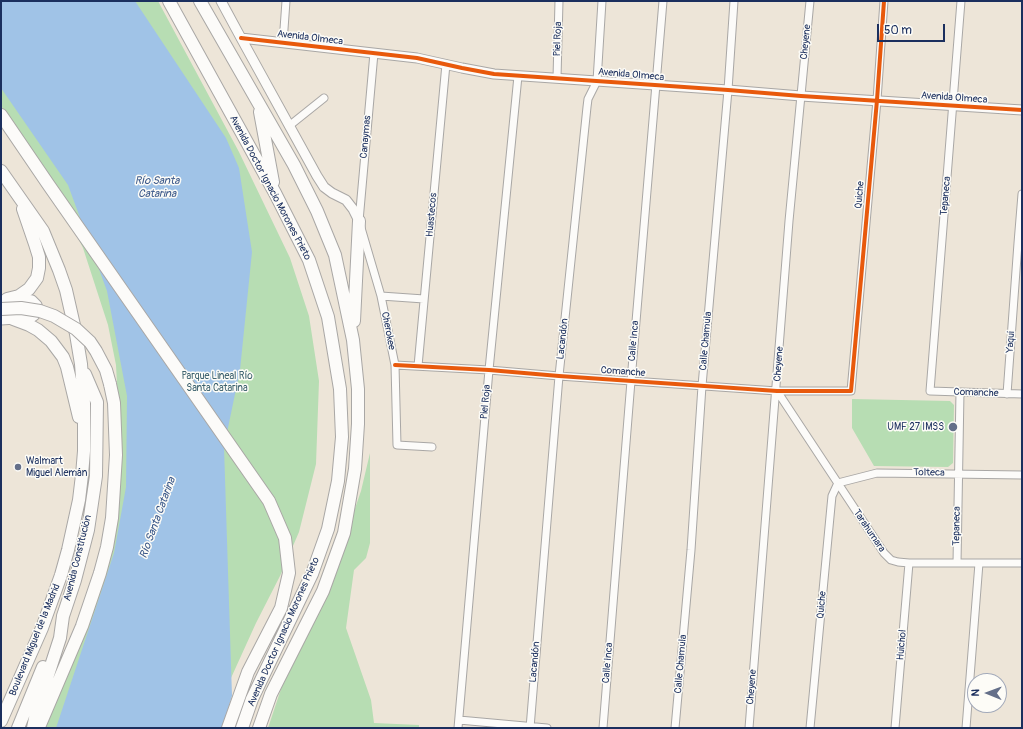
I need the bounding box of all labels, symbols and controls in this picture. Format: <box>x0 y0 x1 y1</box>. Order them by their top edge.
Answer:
scale bar <box>879 16 947 42</box>
street label: Piel Roja <box>551 21 565 57</box>
text: 50 m <box>884 23 912 38</box>
street label: Cheyene <box>798 24 814 60</box>
street label: Avenida Olmeca <box>276 28 344 48</box>
street label: Avenida Olmeca <box>597 66 665 84</box>
street label: Avenida Olmeca <box>920 90 988 106</box>
street label: Avenida Doctor Ignacio Morones Prieto <box>227 114 313 262</box>
street label: Canaymas <box>358 115 374 159</box>
water label: Río Santa Catarina <box>135 174 179 200</box>
street label: Tepaneca <box>938 176 954 216</box>
street label: Quiche <box>853 181 867 209</box>
street label: Huastecos <box>424 192 440 238</box>
street label: Cherokee <box>378 311 398 351</box>
street label: Calle Chamula <box>697 311 715 371</box>
street label: Lacandón <box>555 318 571 360</box>
street label: Calle Inca <box>626 320 642 362</box>
street label: Yaqui <box>1004 331 1018 353</box>
street label: Cheyene <box>772 346 786 382</box>
street label: Comanche <box>600 364 646 380</box>
park label: Parque Lineal Río Santa Catarina <box>181 370 253 394</box>
street label: Piel Roja <box>479 384 493 420</box>
street label: Comanche <box>953 386 999 400</box>
place label: UMF 27 IMSS <box>887 421 944 433</box>
marker: UMF 27 IMSS <box>947 421 959 433</box>
place label: Walmart Miguel Alemán <box>26 455 87 478</box>
marker: Walmart Miguel Alemán <box>13 462 23 472</box>
street label: Tolteca <box>913 467 945 479</box>
water label: Río Santa Catarina <box>137 476 179 560</box>
street label: Tepaneca <box>951 506 963 546</box>
street label: Tarahumara <box>850 507 888 555</box>
street label: Avenida Constitución <box>61 514 95 602</box>
street label: Avenida Doctor Ignacio Morones Prieto <box>246 555 322 709</box>
street label: Boulevard Miguel de la Madrid <box>7 582 63 698</box>
street label: Quiche <box>815 591 829 619</box>
street label: Huichol <box>895 629 909 661</box>
street label: Calle Chamula <box>672 634 690 694</box>
street label: Lacandón <box>527 641 543 683</box>
street label: Calle Inca <box>600 642 616 684</box>
street label: Cheyene <box>744 669 760 705</box>
north arrow <box>967 673 1007 713</box>
text: N <box>969 689 982 697</box>

